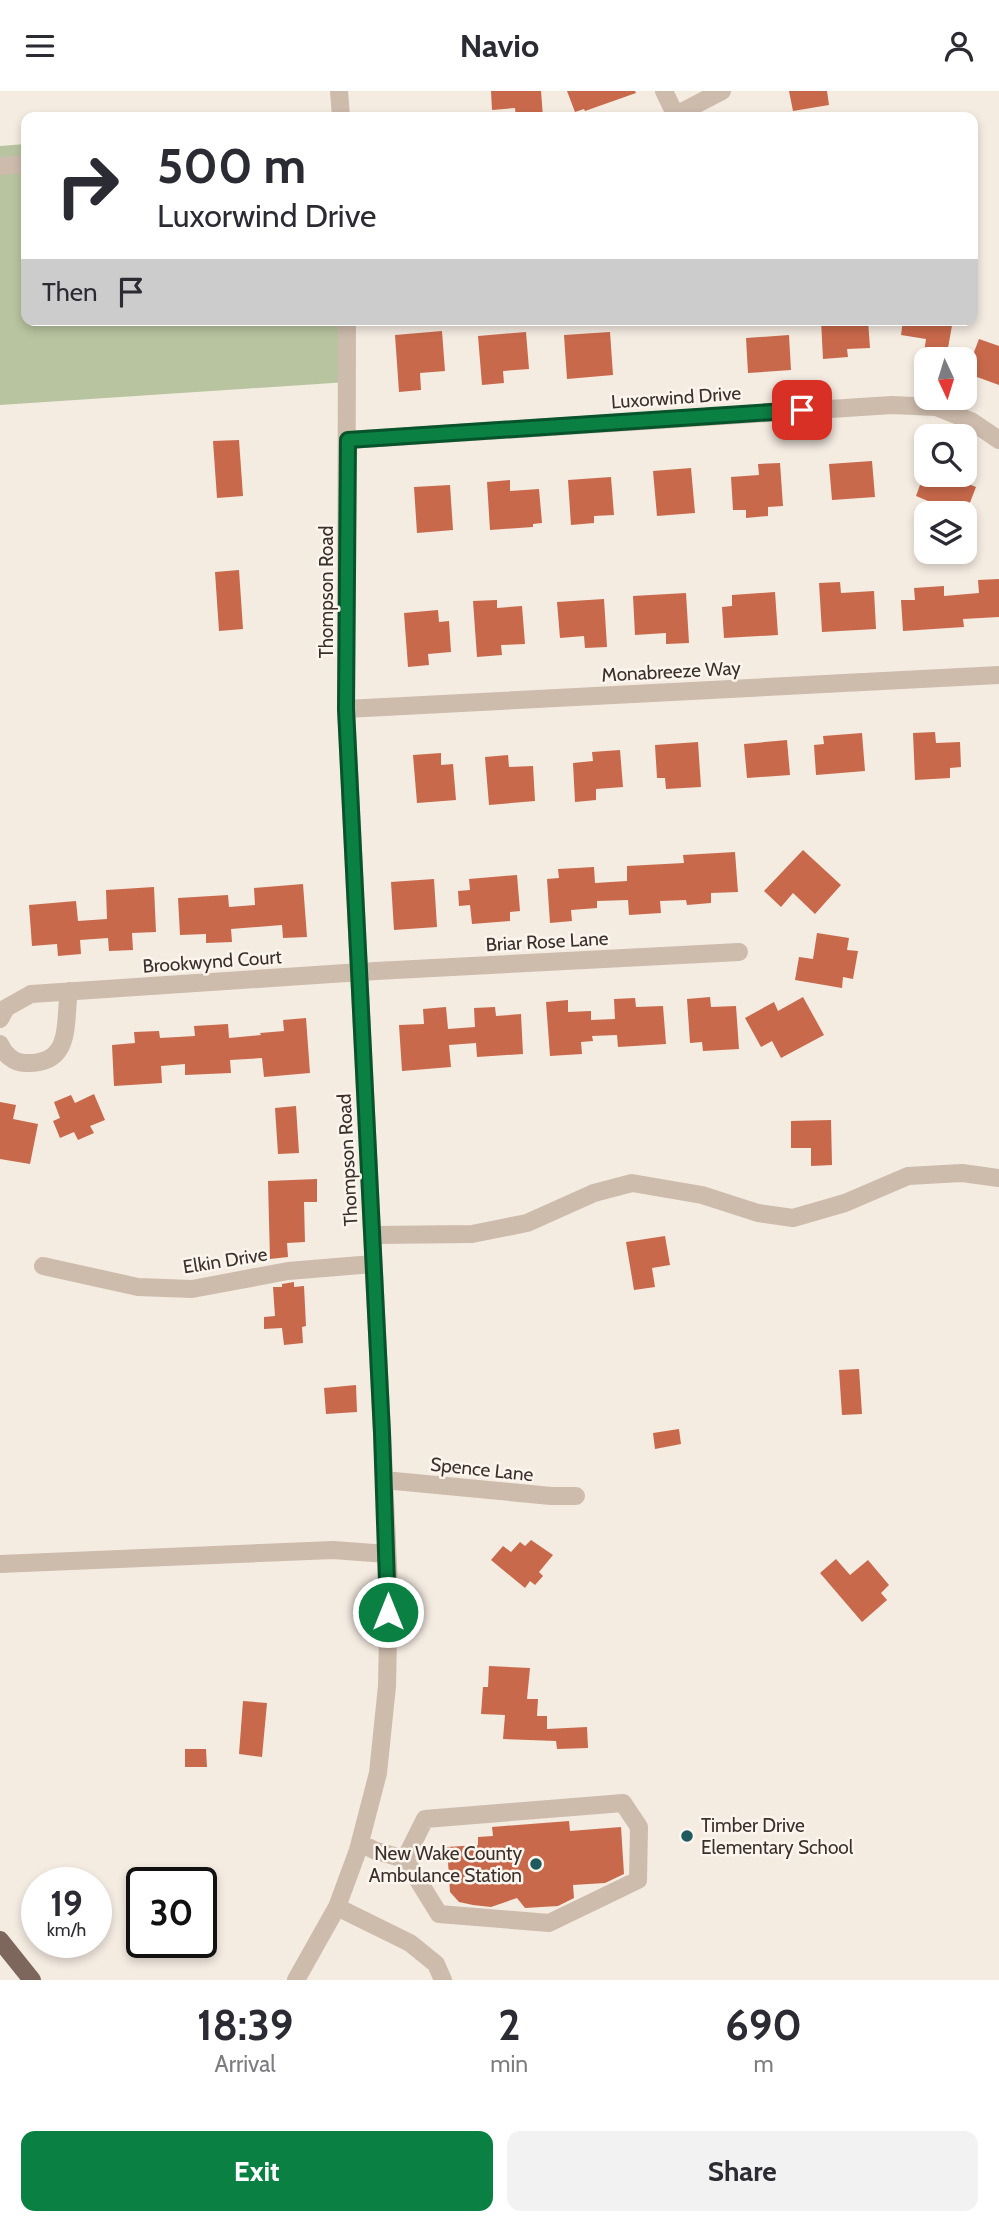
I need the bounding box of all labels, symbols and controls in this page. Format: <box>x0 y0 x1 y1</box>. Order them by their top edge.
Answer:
text: Navio <box>460 26 539 65</box>
icon: menu <box>21 27 59 65</box>
icon: person <box>940 27 978 65</box>
text: 500 m <box>157 136 306 195</box>
icon: right <box>42 140 133 231</box>
text: Luxorwind Drive <box>157 196 377 235</box>
icon: arrive <box>112 273 150 311</box>
text: Then <box>42 276 98 308</box>
north arrow <box>914 347 976 409</box>
map controls <box>914 347 977 564</box>
pin <box>772 380 832 440</box>
street label: Luxorwind Drive <box>610 381 742 414</box>
icon: arrive <box>783 391 821 429</box>
button: search <box>914 424 977 487</box>
button: layers <box>914 501 977 564</box>
street label: Thompson Road <box>315 526 338 658</box>
street label: Monabreeze Way <box>601 656 742 687</box>
street label: Briar Rose Lane <box>485 927 609 956</box>
street label: Brookwynd Court <box>142 945 283 978</box>
street label: Thompson Road <box>333 1093 362 1227</box>
street label: Elkin Drive <box>181 1242 269 1279</box>
street label: Spence Lane <box>429 1453 535 1486</box>
position arrow <box>351 1575 425 1649</box>
place label: Timber Drive Elementary School <box>701 1814 854 1859</box>
marker: Timber Drive Elementary School <box>679 1828 695 1844</box>
place label: New Wake County Ambulance Station <box>369 1842 522 1887</box>
marker: New Wake County Ambulance Station <box>528 1856 544 1872</box>
speed limit sign: 30 <box>126 1867 217 1958</box>
text: 19 <box>50 1882 83 1925</box>
text: km/h <box>47 1919 86 1941</box>
text: 18:39 <box>197 1999 293 2051</box>
text: 2 <box>498 1999 520 2051</box>
text: 690 <box>725 1999 802 2051</box>
text: Arrival <box>215 2050 276 2078</box>
text: min <box>490 2050 528 2078</box>
text: m <box>754 2050 774 2078</box>
button: Exit <box>21 2131 493 2211</box>
button: Share <box>507 2131 978 2211</box>

